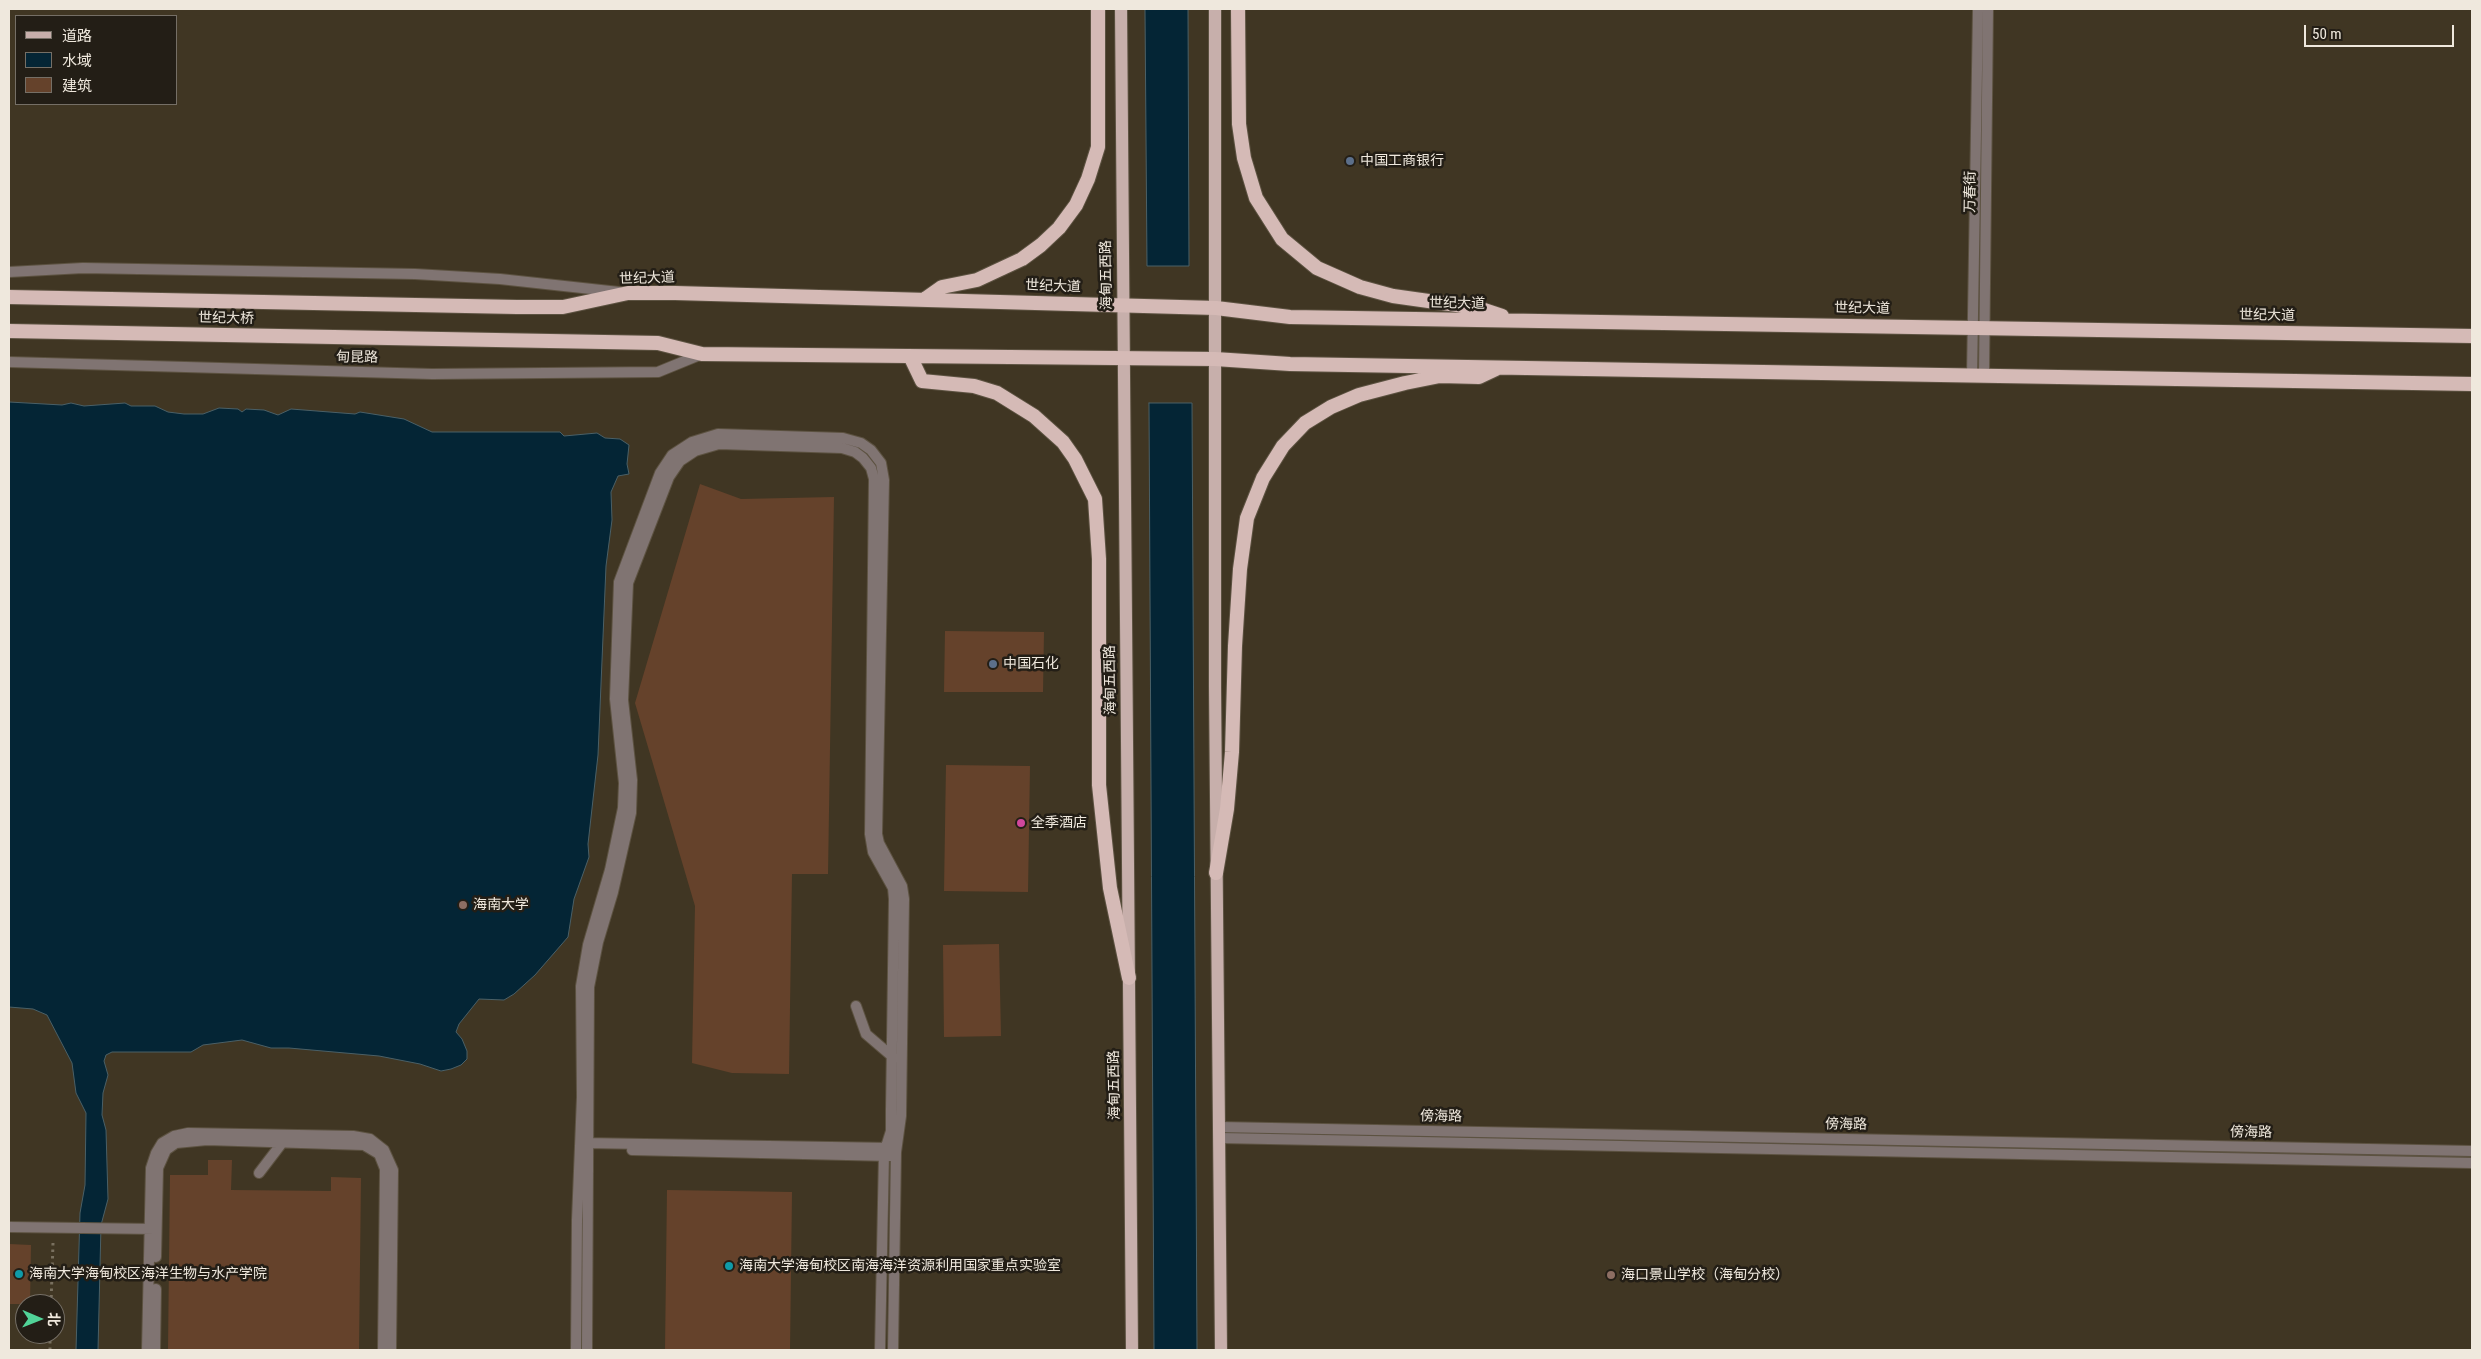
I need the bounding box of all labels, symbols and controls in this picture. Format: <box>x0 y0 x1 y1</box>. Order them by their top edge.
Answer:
legend <box>15 15 178 105</box>
scale bar <box>2306 15 2456 47</box>
text: 50 m <box>2312 25 2342 43</box>
text: 道路 <box>62 27 92 45</box>
text: 水域 <box>62 52 92 70</box>
text: 建筑 <box>62 77 92 95</box>
place label: 中国工商银行 <box>1360 153 1444 169</box>
marker: 中国工商银行 <box>1344 155 1356 167</box>
street label: 万春街 <box>1962 171 1980 213</box>
street label: 海甸五西路 <box>1098 240 1116 310</box>
street label: 世纪大道 <box>619 270 675 288</box>
street label: 世纪大道 <box>1025 278 1081 296</box>
street label: 世纪大道 <box>1429 295 1485 313</box>
street label: 世纪大道 <box>1834 300 1890 318</box>
street label: 世纪大道 <box>2239 307 2295 325</box>
street label: 世纪大桥 <box>198 310 254 328</box>
street label: 甸昆路 <box>336 349 378 367</box>
street label: 海甸五西路 <box>1102 645 1120 715</box>
place label: 中国石化 <box>1003 656 1059 672</box>
marker: 中国石化 <box>987 658 999 670</box>
place label: 全季酒店 <box>1031 815 1087 831</box>
marker: 全季酒店 <box>1015 817 1027 829</box>
place label: 海南大学 <box>473 897 529 913</box>
marker: 海南大学 <box>457 899 469 911</box>
street label: 海甸五西路 <box>1106 1050 1124 1120</box>
street label: 傍海路 <box>1420 1108 1462 1126</box>
street label: 傍海路 <box>1825 1116 1867 1134</box>
street label: 傍海路 <box>2230 1124 2272 1142</box>
place label: 海南大学海甸校区南海海洋资源利用国家重点实验室 <box>739 1258 1061 1274</box>
marker: 海南大学海甸校区南海海洋资源利用国家重点实验室 <box>723 1260 735 1272</box>
place label: 海南大学海甸校区海洋生物与水产学院 <box>29 1266 267 1282</box>
place label: 海口景山学校（海甸分校） <box>1621 1267 1789 1283</box>
marker: 海南大学海甸校区海洋生物与水产学院 <box>13 1268 25 1280</box>
marker: 海口景山学校（海甸分校） <box>1605 1269 1617 1281</box>
north arrow <box>15 1294 65 1344</box>
text: 北 <box>46 1312 62 1326</box>

